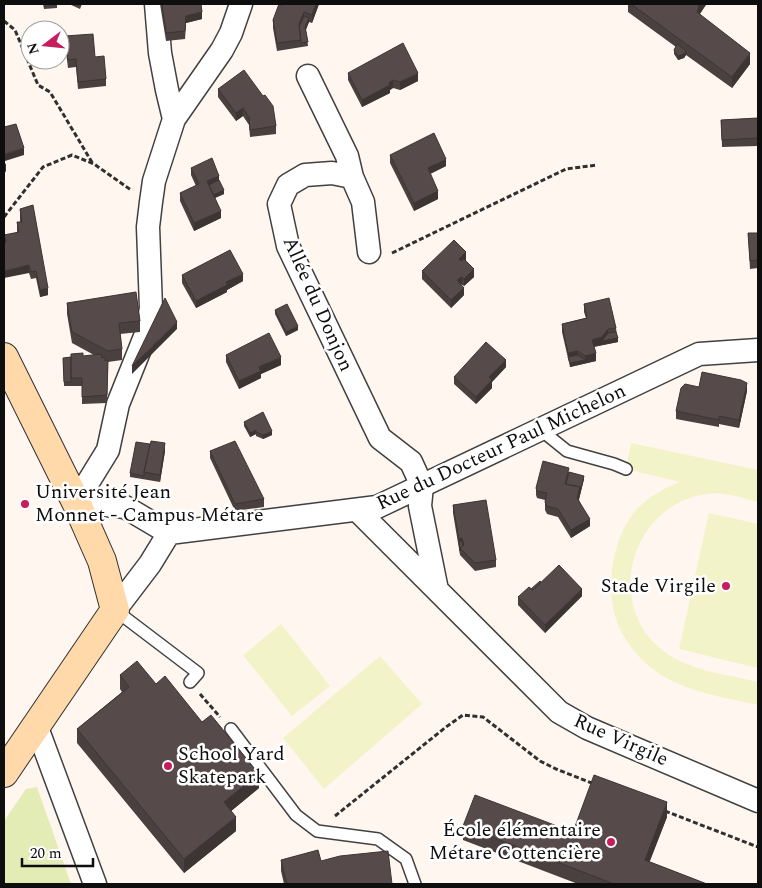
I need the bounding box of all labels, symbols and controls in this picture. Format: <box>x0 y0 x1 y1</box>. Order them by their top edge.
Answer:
north arrow <box>20 20 70 70</box>
text: N <box>21 40 45 57</box>
street label: Allée du Donjon <box>275 232 361 376</box>
street label: Rue du Docteur Paul Michelon <box>371 376 631 518</box>
place label: Université Jean Monnet - Campus Métare <box>35 477 264 530</box>
marker: Université Jean Monnet - Campus Métare <box>19 498 31 510</box>
place label: Stade Virgile <box>601 571 716 601</box>
marker: Stade Virgile <box>720 580 732 592</box>
street label: Rue Virgile <box>569 706 673 774</box>
place label: School Yard Skatepark <box>178 739 285 792</box>
marker: School Yard Skatepark <box>162 760 174 772</box>
place label: École élémentaire Métare Cottencière <box>429 815 601 868</box>
scale bar <box>22 836 94 868</box>
marker: École élémentaire Métare Cottencière <box>605 836 617 848</box>
text: 20 m <box>30 842 62 865</box>

